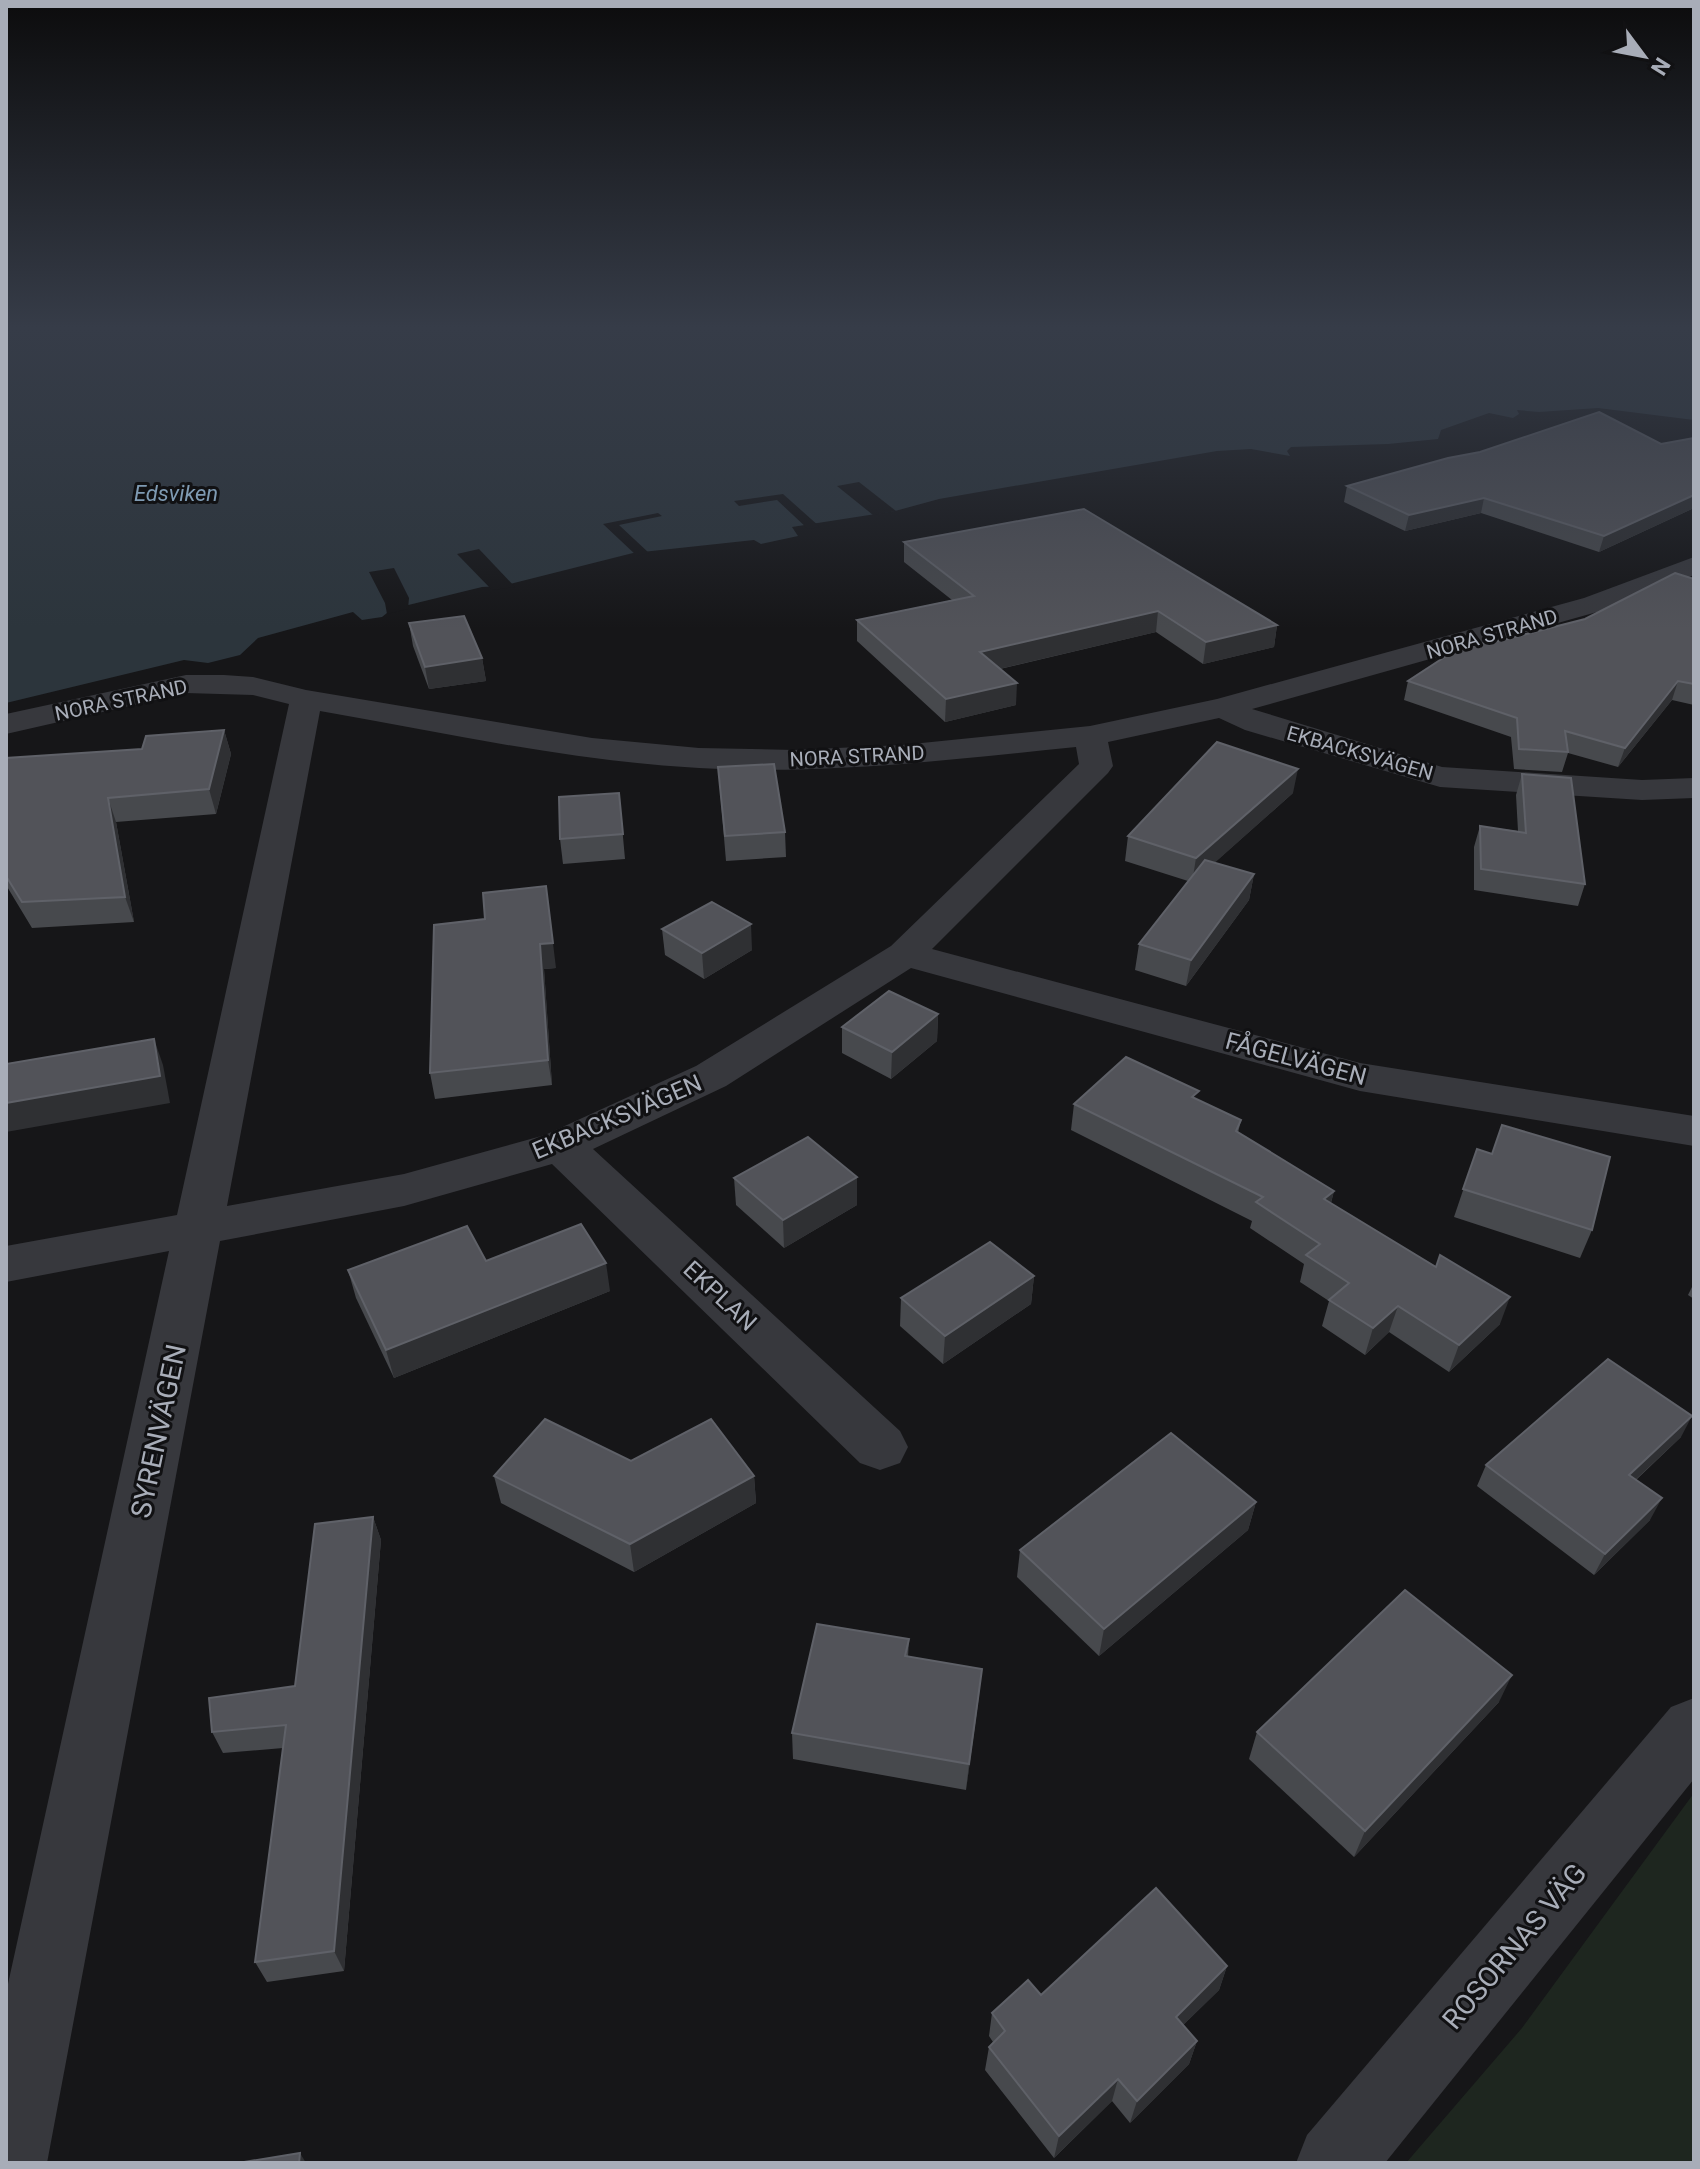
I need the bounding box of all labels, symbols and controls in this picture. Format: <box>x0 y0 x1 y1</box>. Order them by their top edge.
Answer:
north arrow <box>1604 16 1684 96</box>
text: N <box>1646 53 1675 80</box>
water label: Edsviken <box>134 481 218 506</box>
street label: NORA STRAND <box>1424 604 1560 664</box>
street label: NORA STRAND <box>53 674 189 726</box>
street label: EKBACKSVÄGEN <box>1284 721 1436 785</box>
street label: NORA STRAND <box>789 740 925 772</box>
street label: FÅGELVÄGEN <box>1222 1026 1370 1091</box>
street label: EKBACKSVÄGEN <box>528 1069 706 1165</box>
street label: EKPLAN <box>678 1255 762 1337</box>
street label: SYRENVÄGEN <box>124 1341 193 1521</box>
street label: ROSORNAS VÄG <box>1436 1857 1593 2036</box>

